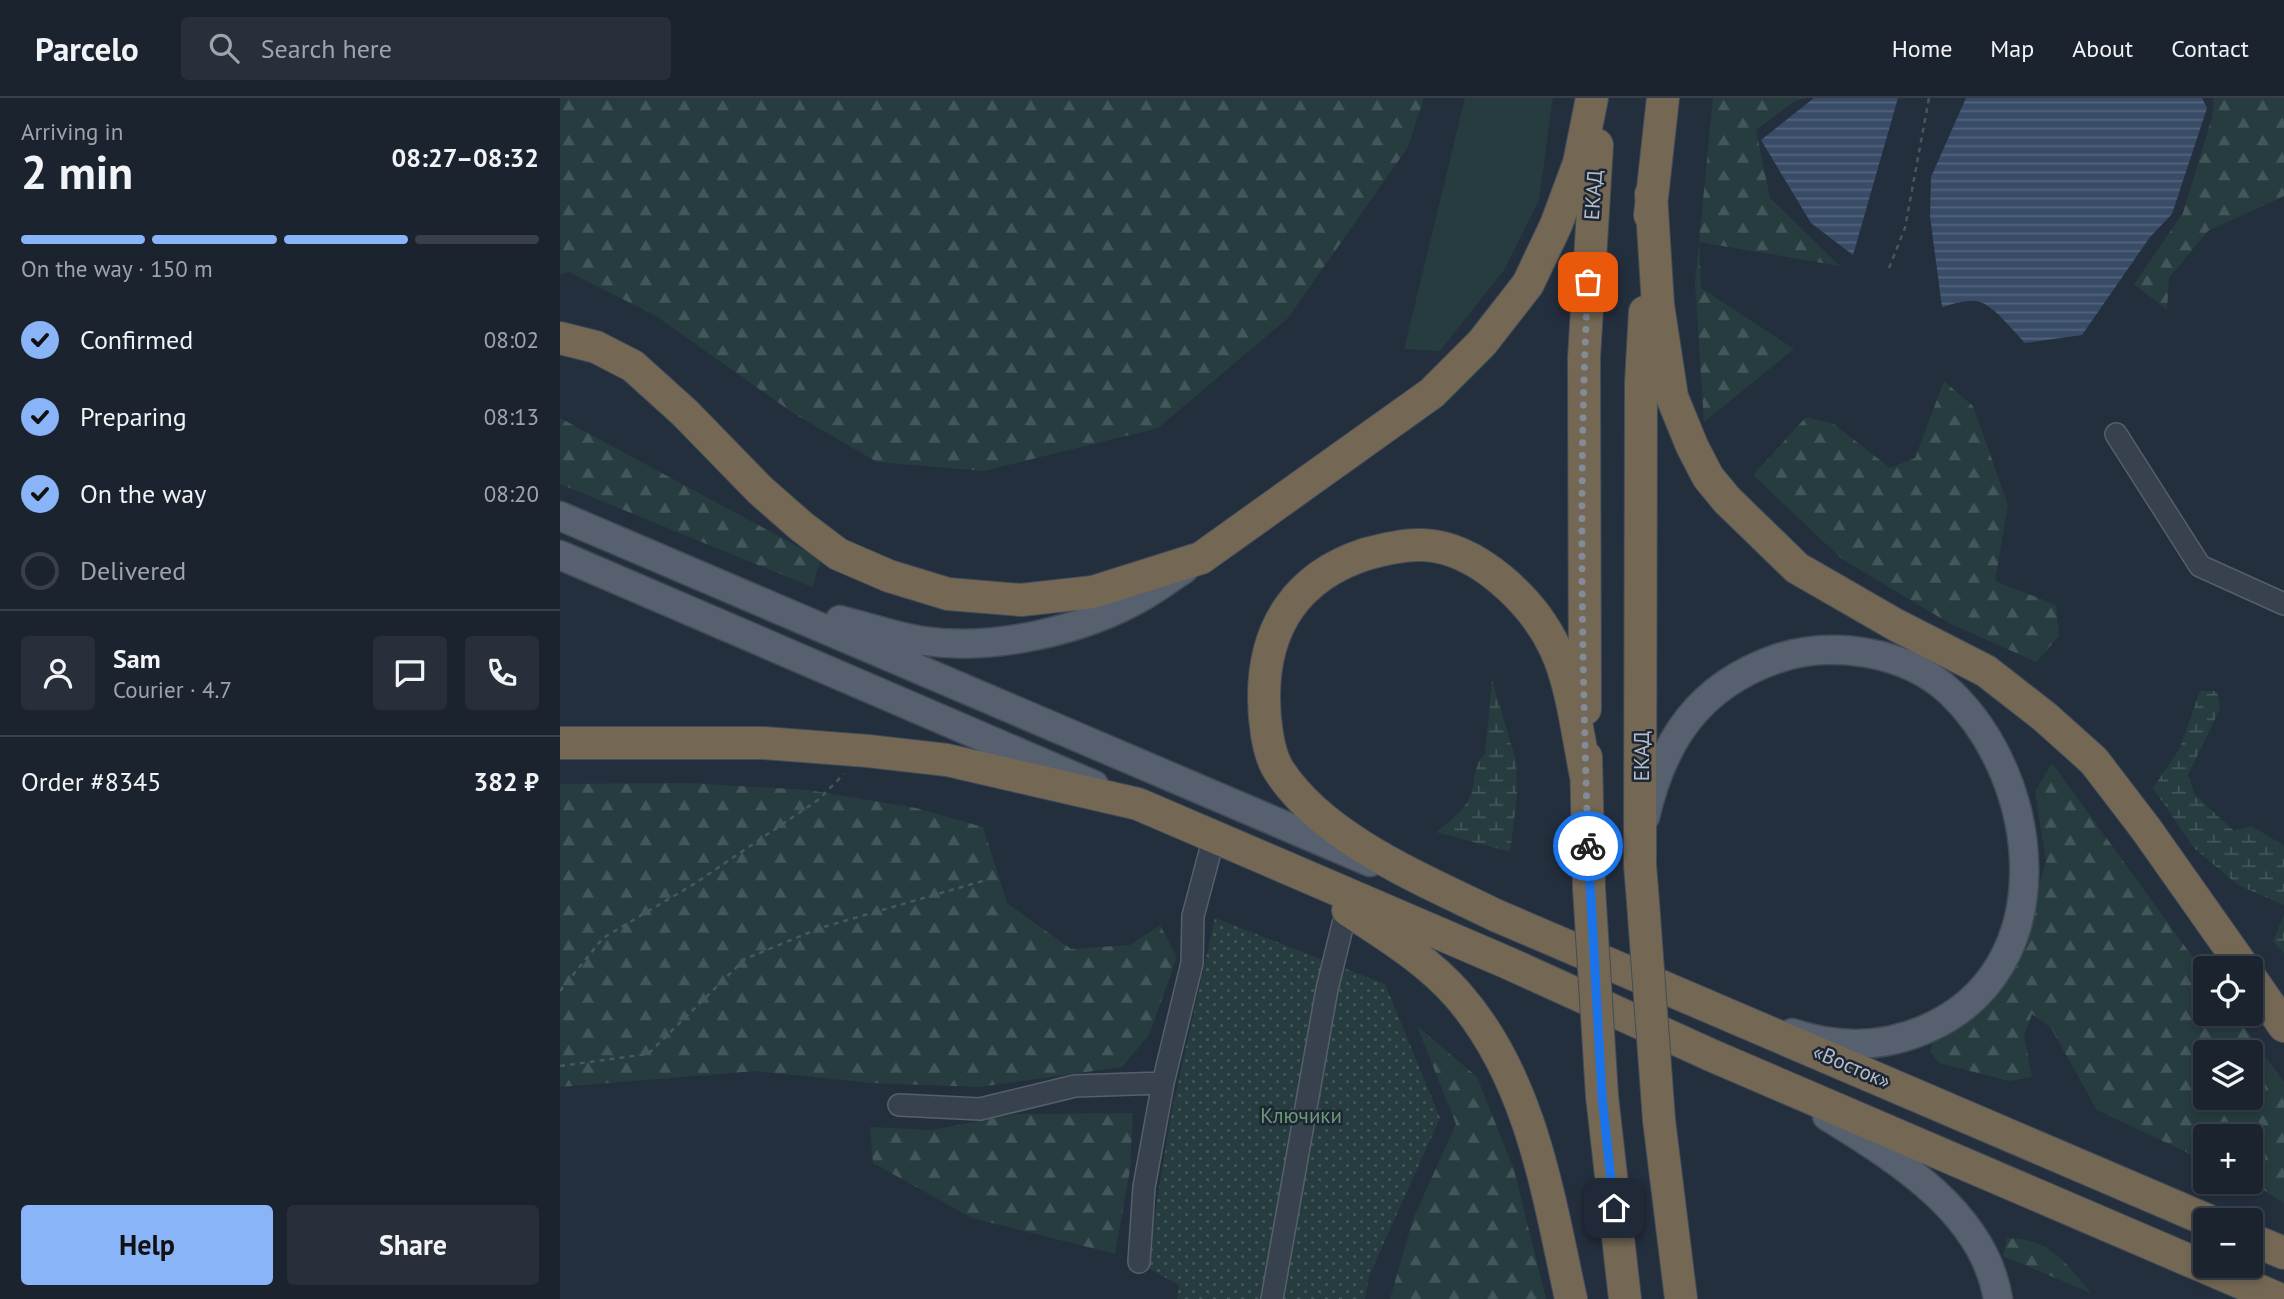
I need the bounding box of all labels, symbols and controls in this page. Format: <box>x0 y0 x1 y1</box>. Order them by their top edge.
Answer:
search box <box>181 17 671 80</box>
text: Parcelo <box>35 27 139 70</box>
icon: search <box>205 29 243 67</box>
text: Search here <box>261 32 392 65</box>
text: Home <box>1892 33 1952 64</box>
text: Map <box>1990 33 2034 64</box>
text: About <box>2072 33 2133 64</box>
text: Contact <box>2171 33 2249 64</box>
text: Arriving in <box>21 117 123 146</box>
text: 08:27–08:32 <box>392 141 539 174</box>
text: 2 min <box>21 142 133 202</box>
street label: ЕКАД <box>1578 169 1608 221</box>
pin <box>1558 252 1618 312</box>
text: On the way · 150 m <box>21 254 213 283</box>
icon: bag <box>1569 263 1607 301</box>
icon: check <box>21 321 59 359</box>
text: Confirmed <box>80 323 193 356</box>
text: 08:02 <box>484 325 539 354</box>
icon: check <box>21 398 59 436</box>
text: Preparing <box>80 400 187 433</box>
text: 08:13 <box>484 402 539 431</box>
icon: check <box>21 475 59 513</box>
text: On the way <box>80 477 206 510</box>
text: 08:20 <box>484 479 539 508</box>
text: Delivered <box>80 554 186 587</box>
button: person <box>21 636 95 710</box>
button: chat <box>373 636 447 710</box>
button: phone <box>465 636 539 710</box>
text: Sam <box>113 642 161 675</box>
text: Courier · 4.7 <box>113 675 232 704</box>
street label: ЕКАД <box>1628 731 1655 781</box>
text: Order #8345 <box>21 765 161 798</box>
text: 382 ₽ <box>473 765 539 798</box>
courier <box>1553 811 1623 881</box>
icon: bike <box>1569 827 1607 865</box>
map controls <box>2193 956 2263 1278</box>
button: locate <box>2193 956 2263 1026</box>
street label: «Восток» <box>1809 1038 1895 1094</box>
button: layers <box>2193 1040 2263 1110</box>
park label: Ключики <box>1260 1102 1342 1129</box>
button: + <box>2193 1124 2263 1194</box>
pin <box>1584 1178 1644 1238</box>
icon: home <box>1595 1189 1633 1227</box>
button: Help <box>21 1205 273 1285</box>
button: Share <box>287 1205 539 1285</box>
button: − <box>2193 1208 2263 1278</box>

